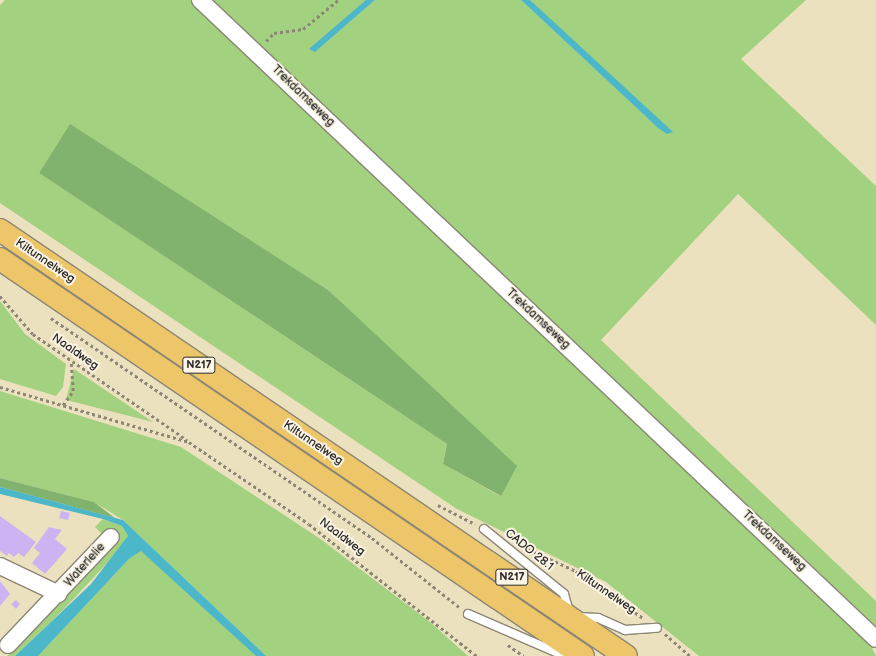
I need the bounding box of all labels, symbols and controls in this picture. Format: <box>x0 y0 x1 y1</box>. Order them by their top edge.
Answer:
street label: Trekdamseweg <box>268 62 338 130</box>
street label: Kiltunnelweg <box>12 236 78 286</box>
street label: Trekdamseweg <box>503 286 573 352</box>
street label: Naaldweg <box>49 331 101 373</box>
road number: N217 <box>182 356 216 374</box>
street label: Kiltunnelweg <box>280 418 346 468</box>
street label: Trekdamseweg <box>739 508 809 574</box>
street label: Naaldweg <box>316 515 368 559</box>
street label: CADO 28.1 <box>502 526 556 574</box>
street label: Waterlelie <box>62 540 108 590</box>
street label: Kiltunnelweg <box>573 567 639 617</box>
road number: N217 <box>495 568 529 586</box>

